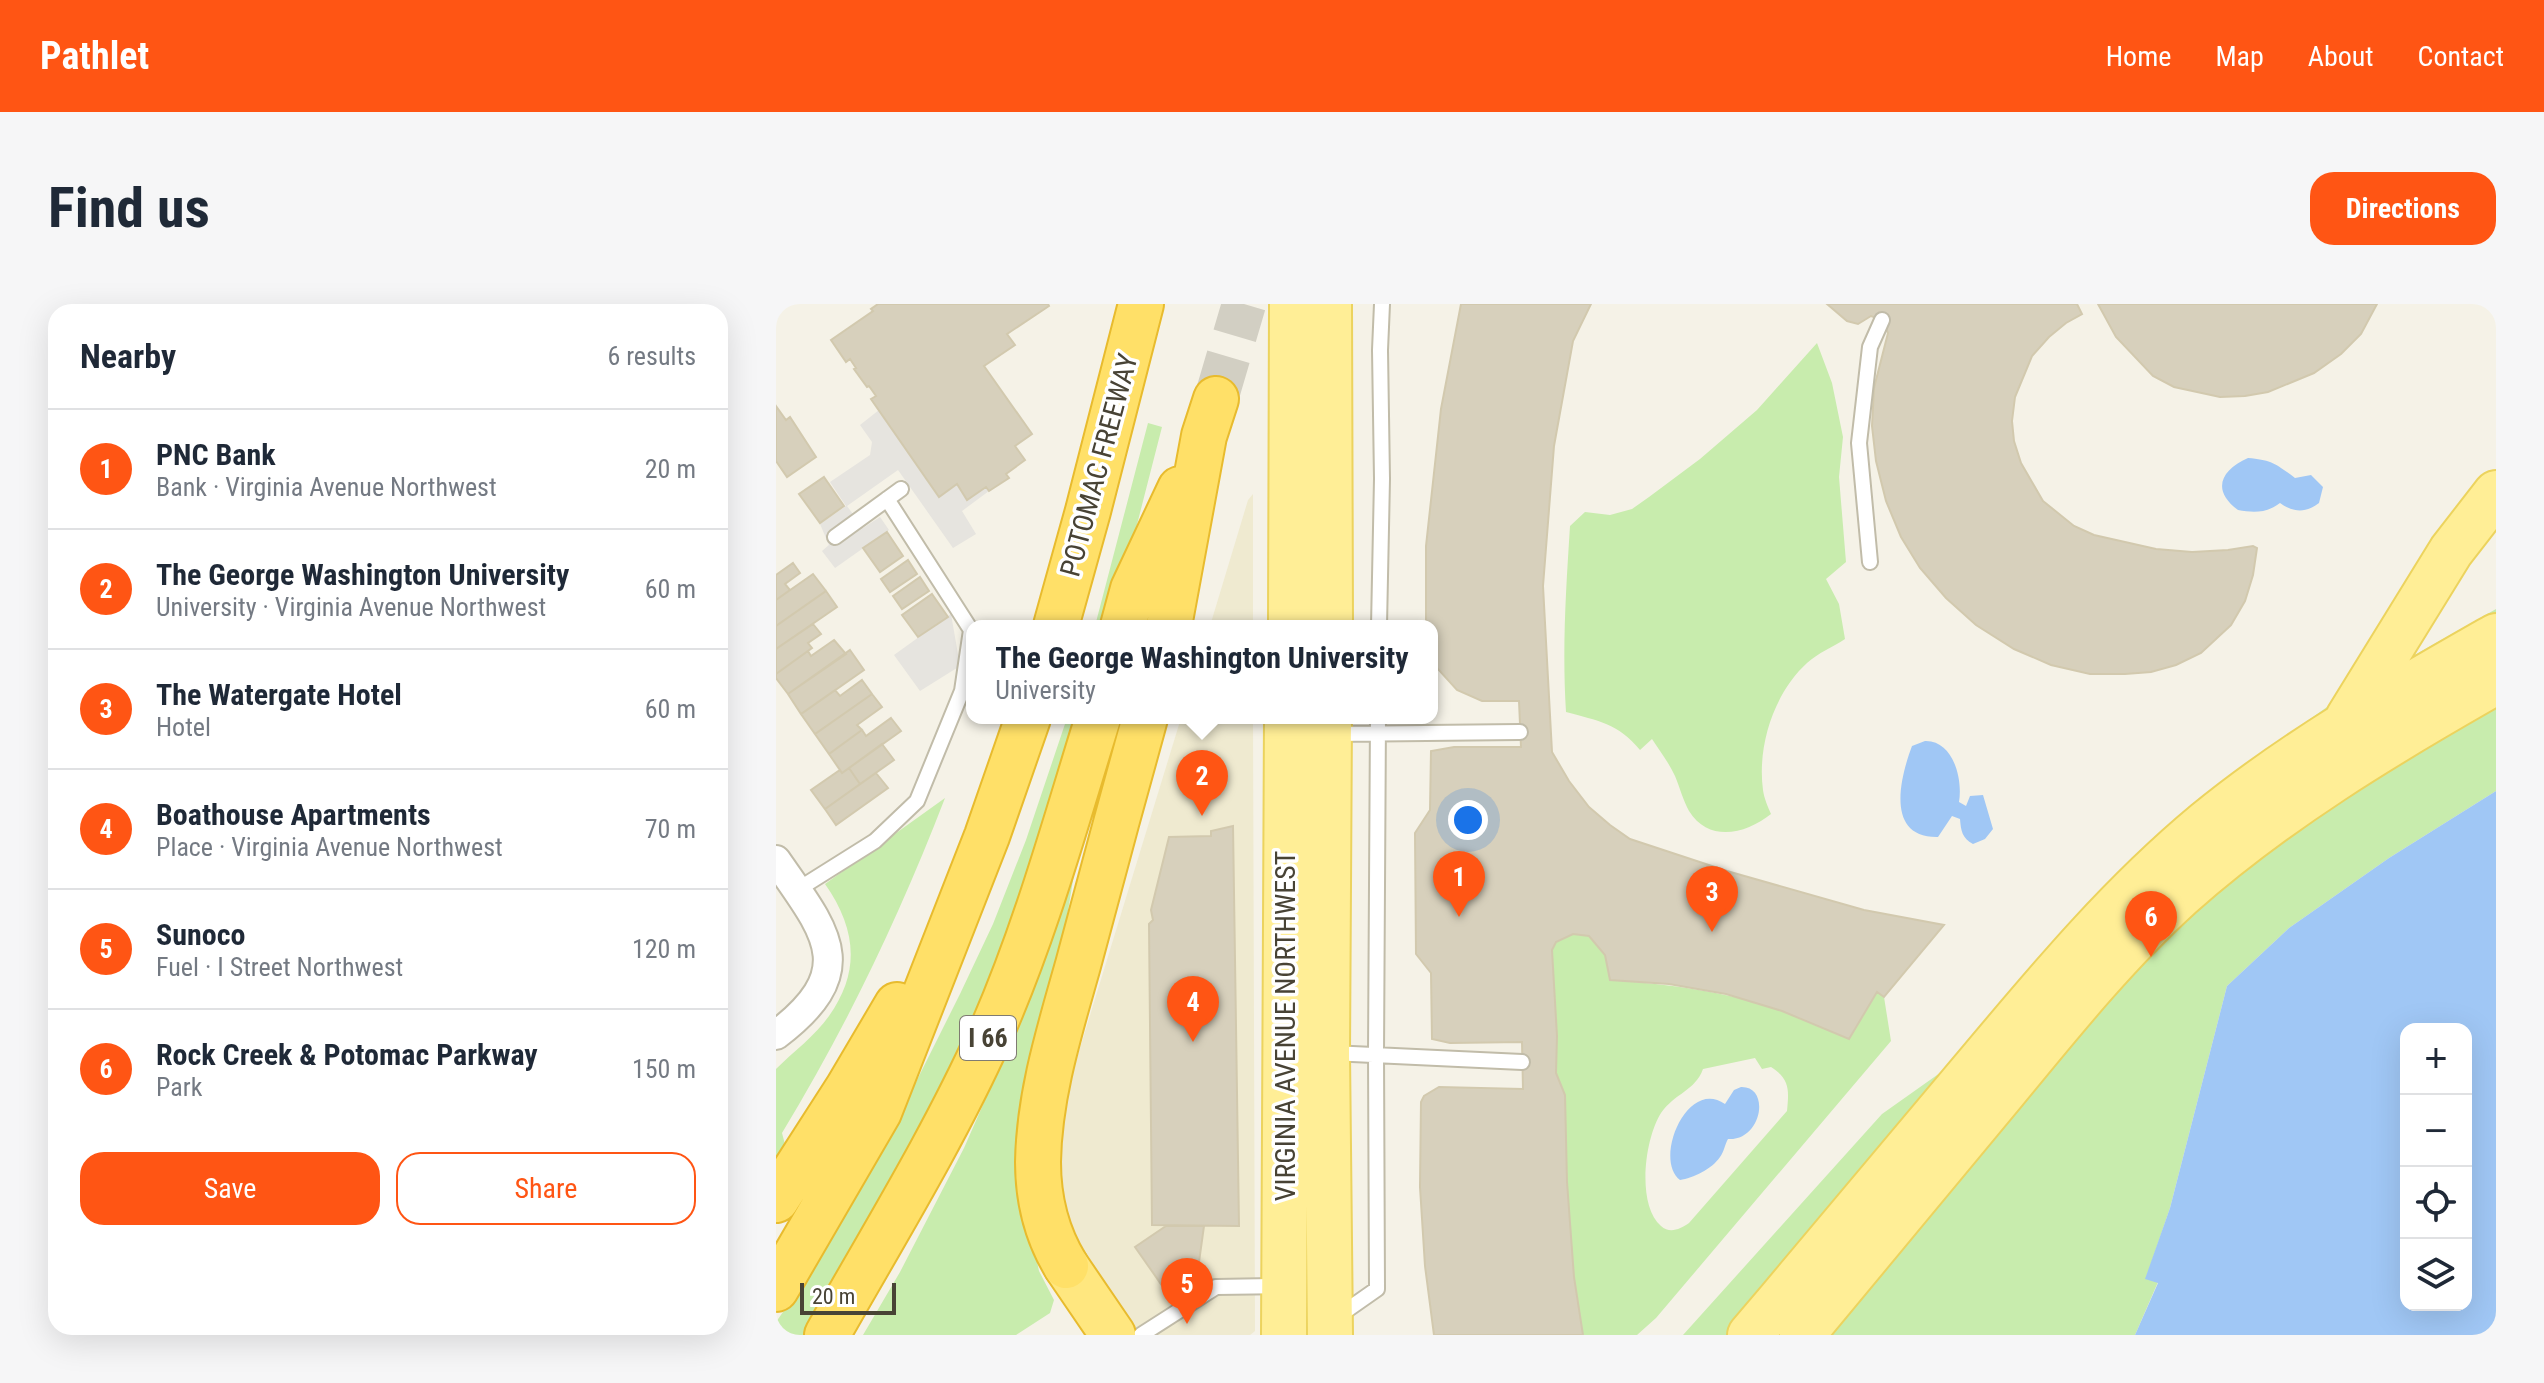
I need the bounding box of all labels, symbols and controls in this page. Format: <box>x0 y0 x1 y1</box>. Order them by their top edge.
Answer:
text: Pathlet <box>40 34 149 78</box>
text: Home <box>2106 40 2171 73</box>
text: Map <box>2215 40 2264 73</box>
text: About <box>2308 40 2374 73</box>
text: Contact <box>2418 40 2504 73</box>
button: Directions <box>2310 172 2496 245</box>
text: Find us <box>48 175 210 241</box>
text: Nearby <box>80 336 176 376</box>
text: 6 results <box>607 341 696 371</box>
street label: POTOMAC FREEWAY <box>1053 350 1145 580</box>
text: PNC Bank <box>156 437 276 472</box>
text: 1 <box>99 454 113 484</box>
text: 20 m <box>645 454 696 484</box>
text: Bank · Virginia Avenue Northwest <box>156 472 497 502</box>
text: The George Washington University <box>156 557 569 592</box>
text: 2 <box>99 574 113 604</box>
text: 60 m <box>645 574 696 604</box>
text: University · Virginia Avenue Northwest <box>156 592 546 622</box>
popup <box>966 620 1438 724</box>
text: The George Washington University <box>995 640 1409 675</box>
text: University <box>995 675 1096 705</box>
text: The Watergate Hotel <box>156 677 402 712</box>
text: 3 <box>99 694 113 724</box>
text: 60 m <box>645 694 696 724</box>
text: Hotel <box>156 712 211 742</box>
pin: 2 <box>1176 750 1228 816</box>
text: Boathouse Apartments <box>156 797 431 832</box>
your location <box>1448 800 1488 840</box>
text: 4 <box>99 814 113 844</box>
text: 70 m <box>645 814 696 844</box>
text: Place · Virginia Avenue Northwest <box>156 832 503 862</box>
street label: VIRGINIA AVENUE NORTHWEST <box>1269 851 1302 1201</box>
pin: 1 <box>1433 851 1485 917</box>
pin: 3 <box>1686 866 1738 932</box>
pin: 6 <box>2125 891 2177 957</box>
text: Sunoco <box>156 917 245 952</box>
text: 5 <box>99 934 113 964</box>
text: 120 m <box>632 934 696 964</box>
text: Fuel · I Street Northwest <box>156 952 403 982</box>
pin: 4 <box>1167 976 1219 1042</box>
road number: I 66 <box>960 1016 1016 1060</box>
map controls <box>2400 1023 2472 1311</box>
button: + <box>2400 1023 2472 1095</box>
text: Rock Creek & Potomac Parkway <box>156 1037 538 1072</box>
text: 6 <box>99 1054 113 1084</box>
text: 150 m <box>632 1054 696 1084</box>
text: Park <box>156 1072 202 1102</box>
button: − <box>2400 1095 2472 1167</box>
button: Save <box>80 1152 380 1225</box>
button: Share <box>396 1152 696 1225</box>
button: locate <box>2400 1167 2472 1239</box>
button: layers <box>2400 1239 2472 1311</box>
pin: 5 <box>1161 1258 1213 1324</box>
scale bar <box>800 1279 896 1315</box>
text: 20 m <box>812 1284 855 1309</box>

